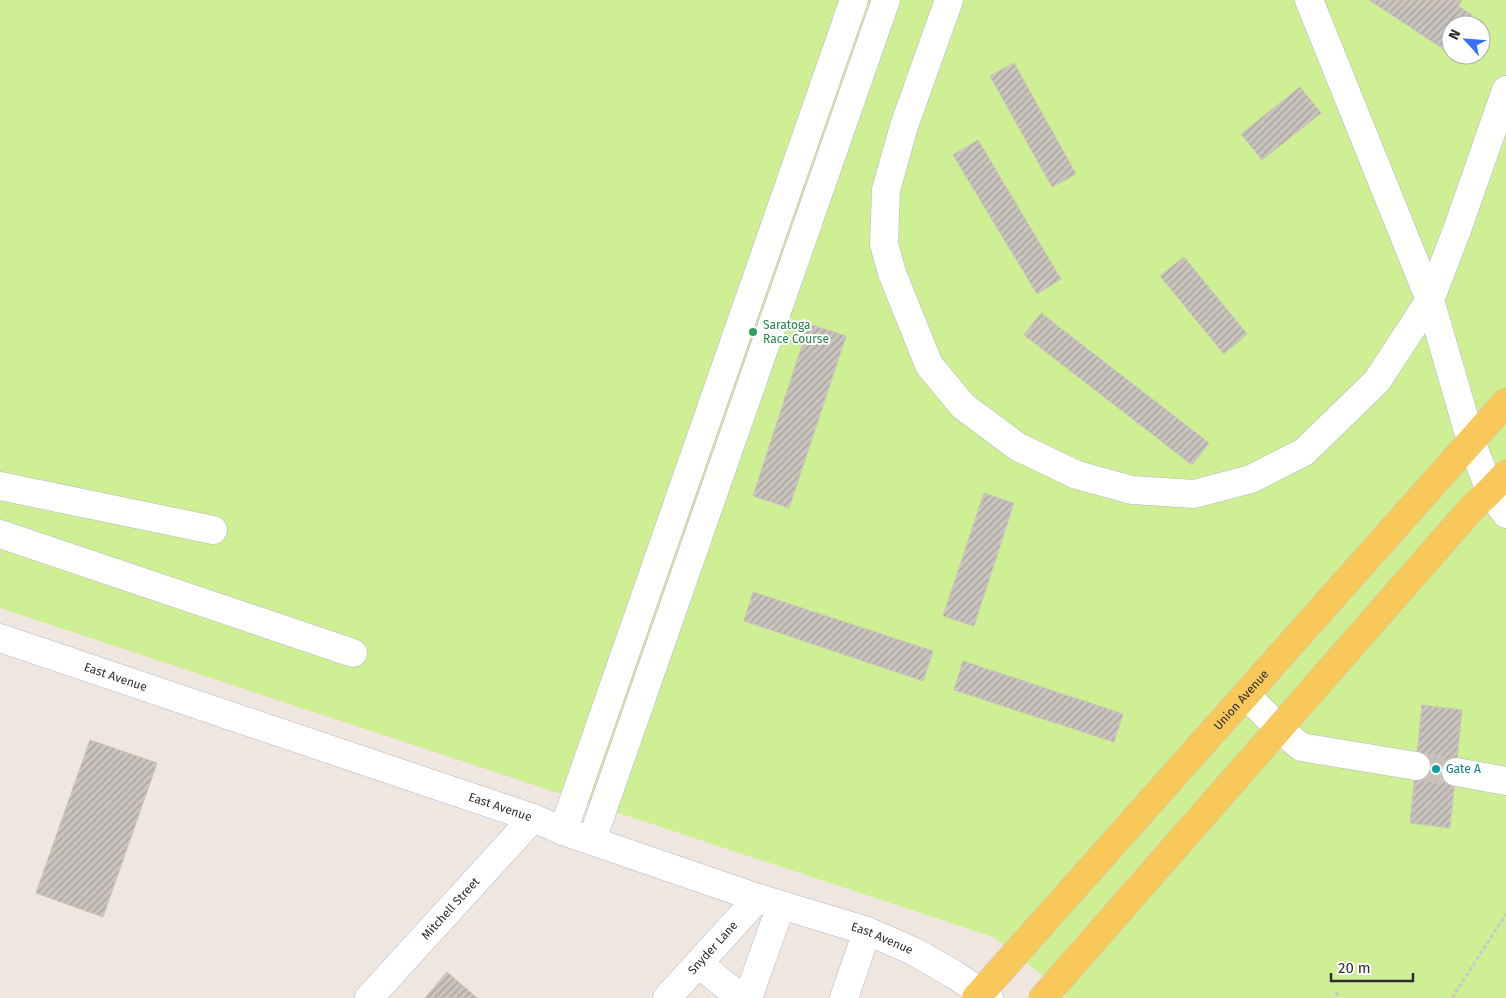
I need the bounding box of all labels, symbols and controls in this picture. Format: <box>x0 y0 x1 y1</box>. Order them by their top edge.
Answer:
north arrow <box>1441 15 1491 65</box>
text: N <box>1445 27 1464 42</box>
place label: Saratoga Race Course <box>763 318 829 346</box>
marker: Saratoga Race Course <box>747 326 759 338</box>
street label: East Avenue <box>82 660 149 694</box>
street label: Union Avenue <box>1211 667 1271 733</box>
place label: Gate A <box>1446 762 1481 776</box>
marker: Gate A <box>1430 763 1442 775</box>
street label: East Avenue <box>467 790 534 824</box>
street label: Mitchell Street <box>419 874 483 943</box>
street label: Snyder Lane <box>685 918 740 977</box>
street label: East Avenue <box>849 920 915 957</box>
scale bar <box>1331 950 1414 982</box>
text: 20 m <box>1338 959 1371 977</box>

